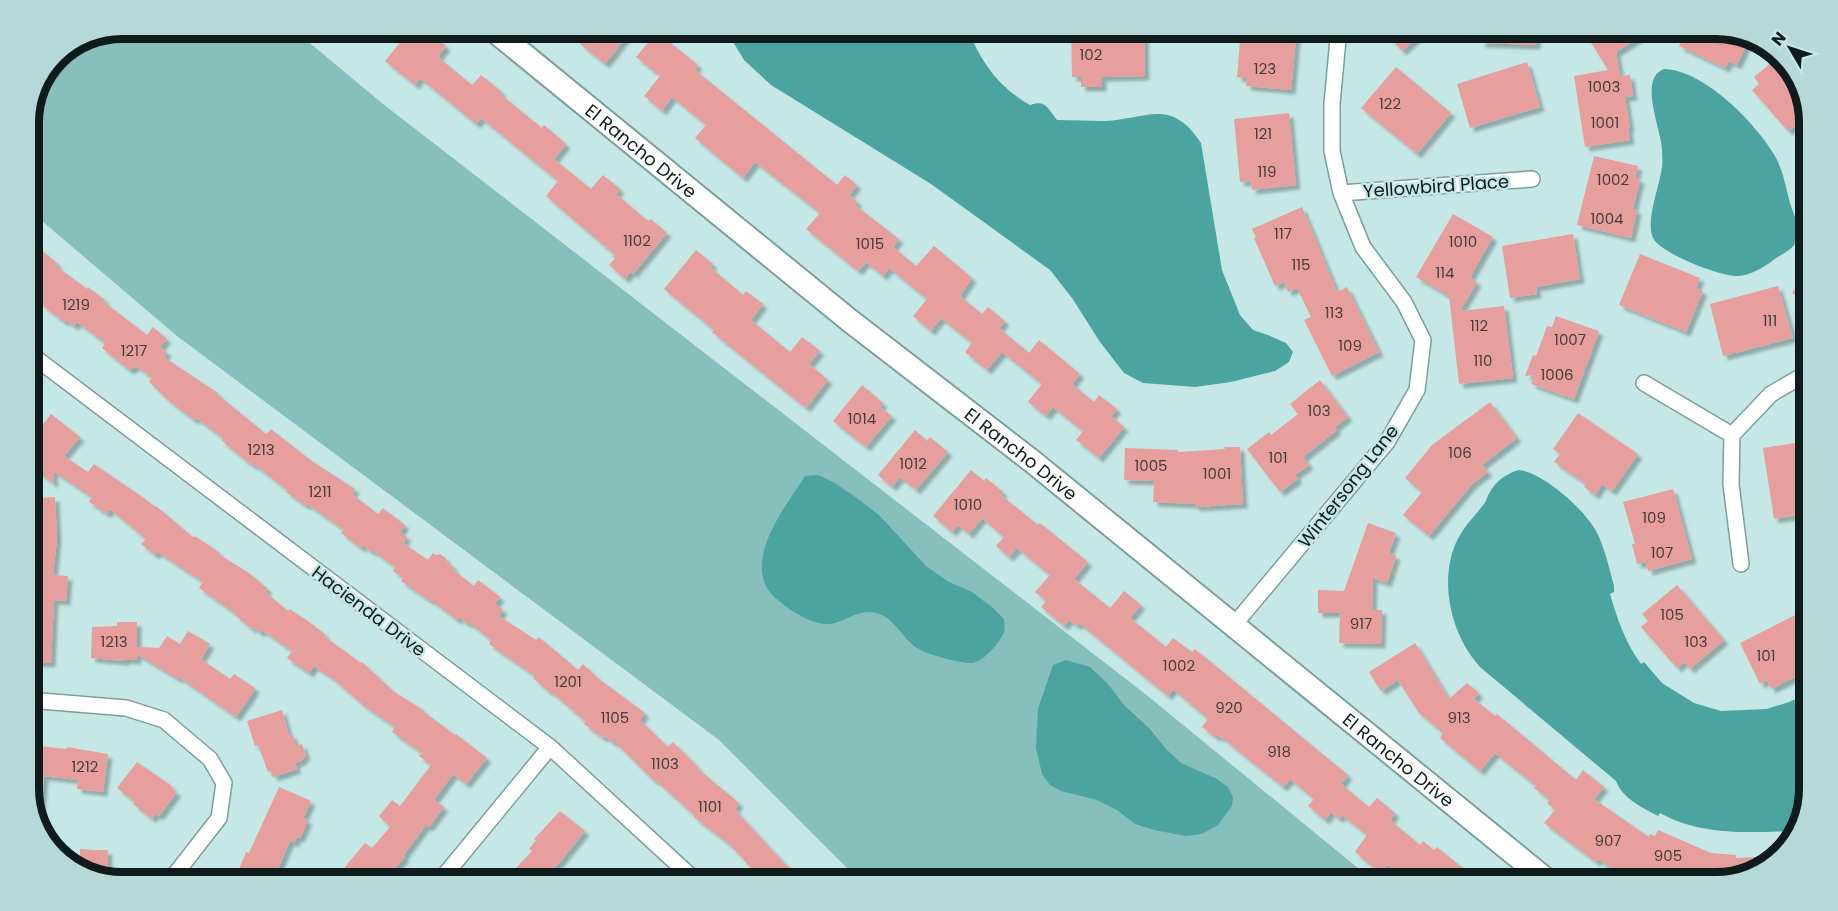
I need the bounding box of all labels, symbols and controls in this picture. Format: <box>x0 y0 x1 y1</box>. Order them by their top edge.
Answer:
north arrow <box>1760 18 1820 78</box>
text: N <box>1766 27 1791 51</box>
house number: 102 <box>1080 44 1102 65</box>
house number: 123 <box>1254 58 1276 79</box>
house number: 1003 <box>1588 76 1620 97</box>
house number: 122 <box>1379 93 1401 114</box>
street label: El Rancho Drive <box>580 98 702 204</box>
house number: 1001 <box>1591 112 1619 133</box>
house number: 121 <box>1254 123 1272 144</box>
house number: 119 <box>1257 161 1277 182</box>
street label: Yellowbird Place <box>1362 168 1510 204</box>
house number: 1002 <box>1597 169 1629 190</box>
house number: 1004 <box>1590 208 1624 229</box>
house number: 117 <box>1274 223 1292 244</box>
house number: 1102 <box>623 230 651 251</box>
house number: 1010 <box>1449 231 1477 252</box>
house number: 1015 <box>856 233 884 254</box>
house number: 115 <box>1291 254 1311 275</box>
house number: 114 <box>1435 262 1455 283</box>
house number: 1219 <box>62 294 90 315</box>
house number: 113 <box>1325 302 1343 323</box>
house number: 111 <box>1763 310 1777 331</box>
house number: 112 <box>1470 315 1488 336</box>
house number: 1007 <box>1554 329 1586 350</box>
house number: 109 <box>1338 335 1362 356</box>
house number: 1217 <box>121 340 147 361</box>
house number: 110 <box>1473 350 1493 371</box>
house number: 1006 <box>1540 364 1574 385</box>
house number: 103 <box>1307 400 1331 421</box>
street label: El Rancho Drive <box>960 401 1083 506</box>
house number: 1014 <box>848 408 876 429</box>
street label: Wintersong Lane <box>1292 419 1404 553</box>
house number: 1213 <box>247 439 275 460</box>
house number: 106 <box>1448 442 1472 463</box>
house number: 101 <box>1268 447 1288 468</box>
house number: 1012 <box>899 453 927 474</box>
house number: 1005 <box>1134 455 1168 476</box>
house number: 1001 <box>1203 463 1231 484</box>
house number: 1211 <box>308 481 332 502</box>
house number: 1010 <box>954 494 982 515</box>
house number: 109 <box>1642 507 1666 528</box>
house number: 107 <box>1651 542 1673 563</box>
street label: Hacienda Drive <box>307 560 431 662</box>
house number: 105 <box>1660 604 1684 625</box>
house number: 917 <box>1350 613 1372 634</box>
house number: 1213 <box>100 631 128 652</box>
house number: 103 <box>1684 631 1708 652</box>
house number: 101 <box>1756 645 1776 666</box>
house number: 1002 <box>1163 655 1195 676</box>
house number: 1201 <box>554 671 582 692</box>
house number: 920 <box>1215 697 1243 718</box>
house number: 1105 <box>601 707 629 728</box>
street label: El Rancho Drive <box>1338 707 1460 813</box>
house number: 913 <box>1447 707 1471 728</box>
house number: 918 <box>1267 741 1291 762</box>
house number: 1103 <box>651 753 679 774</box>
house number: 1212 <box>72 756 98 777</box>
house number: 1101 <box>698 796 722 817</box>
house number: 907 <box>1594 830 1622 851</box>
house number: 905 <box>1654 845 1682 866</box>

